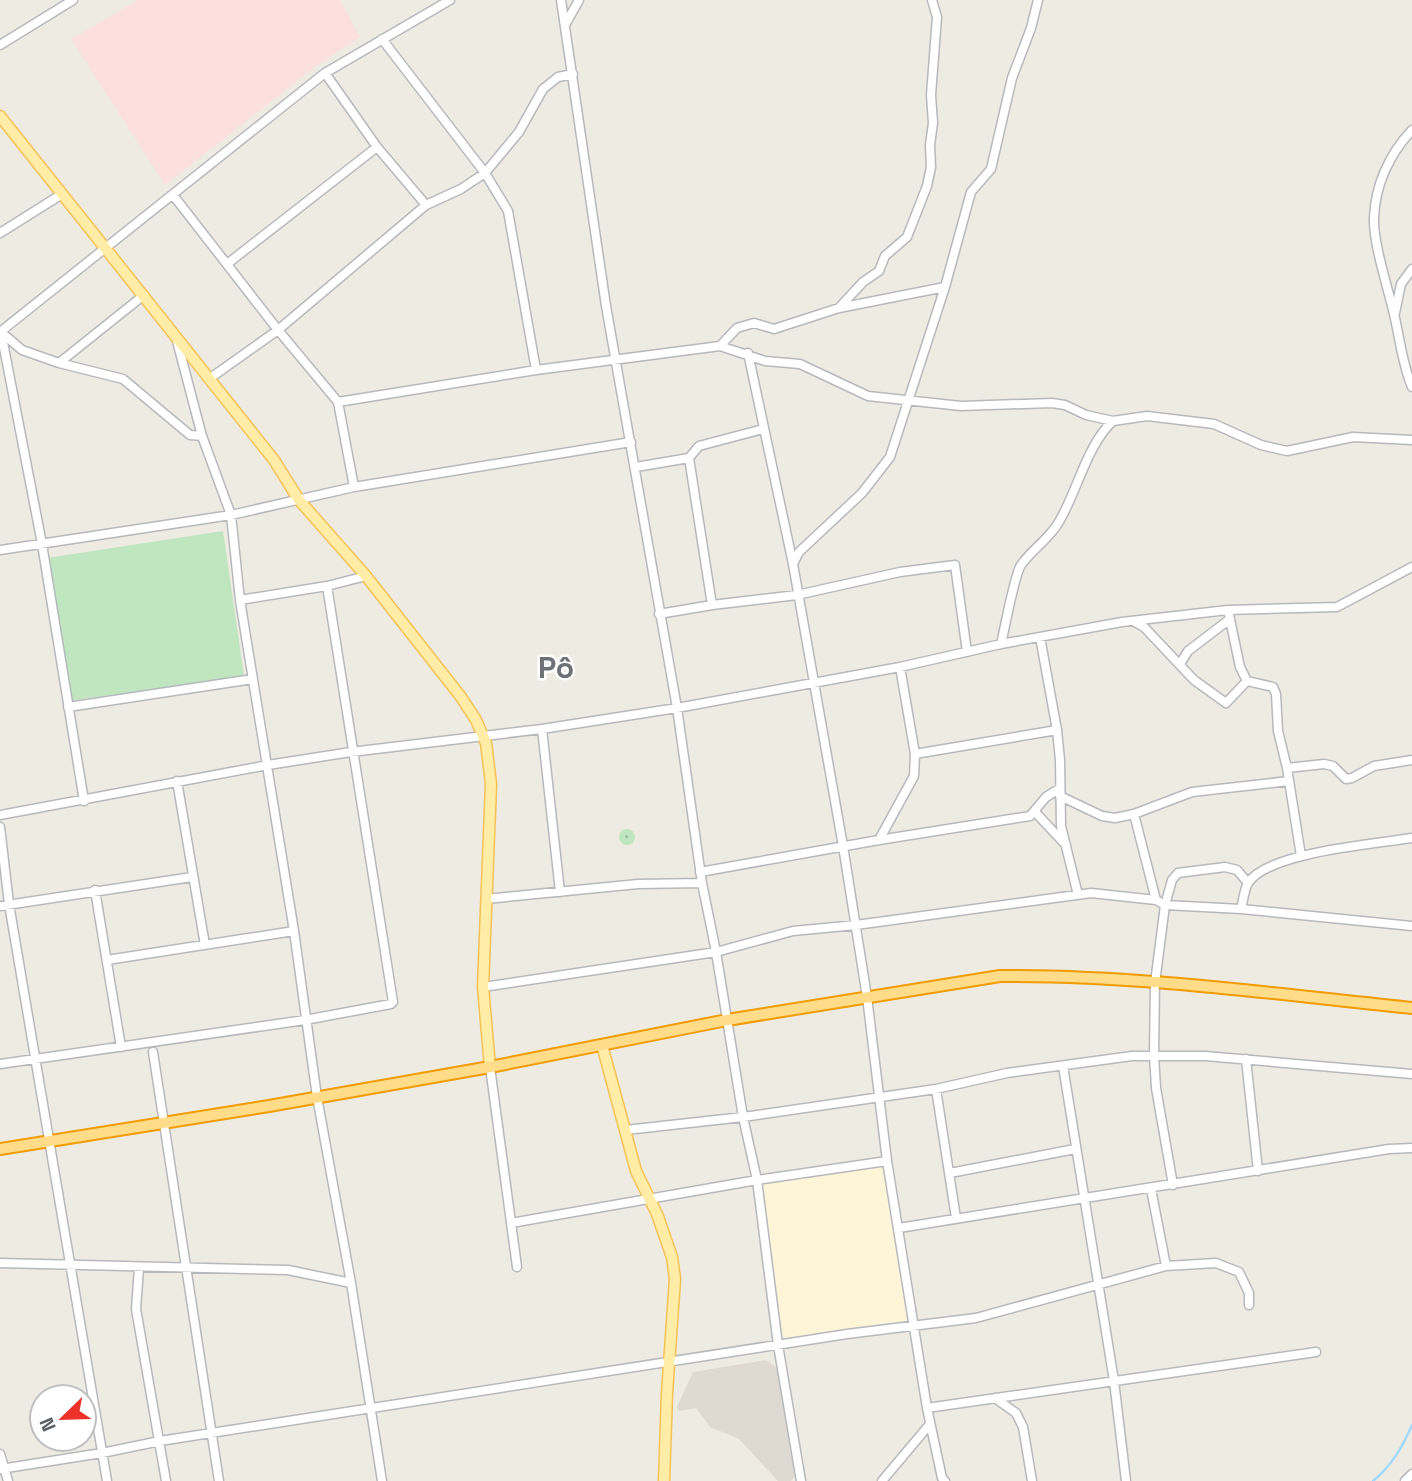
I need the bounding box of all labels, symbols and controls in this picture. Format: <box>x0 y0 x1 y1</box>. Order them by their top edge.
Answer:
district label: Pô <box>538 648 574 687</box>
north arrow <box>28 1383 98 1453</box>
text: N <box>34 1414 62 1435</box>

